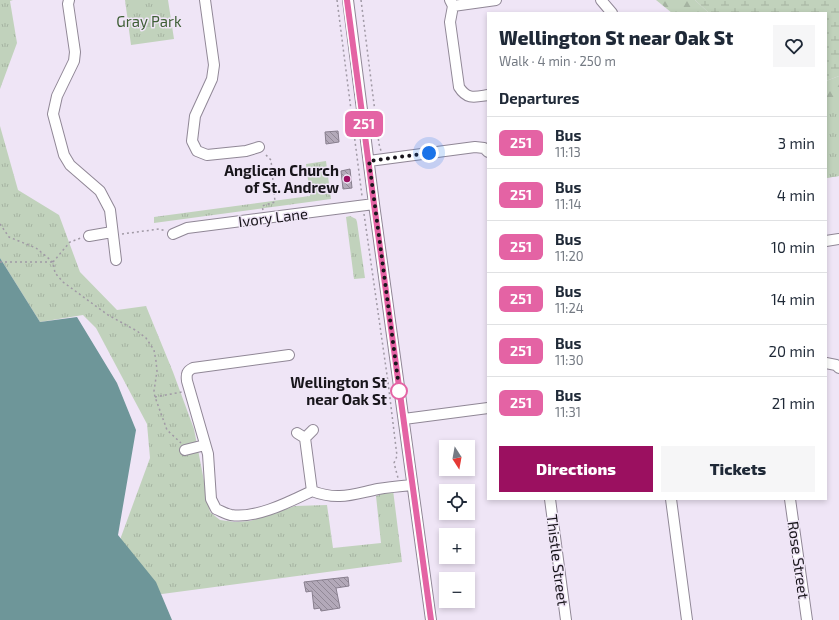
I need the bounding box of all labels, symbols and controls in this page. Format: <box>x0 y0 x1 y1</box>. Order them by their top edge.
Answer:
park label: Gray Park <box>116 12 182 30</box>
button: heart <box>773 25 815 67</box>
text: Wellington St near Oak St <box>499 26 733 49</box>
text: Walk · 4 min · 250 m <box>499 53 616 69</box>
text: Departures <box>499 89 579 107</box>
line badge: 251 <box>341 111 387 137</box>
text: 251 <box>353 115 375 132</box>
text: Bus <box>555 126 581 144</box>
text: 251 <box>510 134 532 151</box>
text: 3 min <box>778 134 815 152</box>
your location <box>419 143 439 163</box>
text: 11:13 <box>555 144 581 160</box>
place label: Anglican Church of St. Andrew <box>224 161 339 196</box>
marker: Anglican Church of St. Andrew <box>342 174 352 184</box>
text: Bus <box>555 178 581 196</box>
text: 251 <box>510 186 532 203</box>
text: 4 min <box>777 186 815 204</box>
text: 11:14 <box>555 196 582 212</box>
street label: Ivory Lane <box>237 204 309 230</box>
text: Bus <box>555 230 581 248</box>
text: 251 <box>510 238 532 255</box>
text: 10 min <box>771 238 815 256</box>
text: 11:20 <box>555 248 584 264</box>
text: Bus <box>555 282 581 300</box>
text: 251 <box>510 290 532 307</box>
text: 14 min <box>771 290 815 308</box>
text: 11:24 <box>555 300 584 316</box>
text: Bus <box>555 334 581 352</box>
text: 251 <box>510 342 532 359</box>
text: 20 min <box>769 342 815 360</box>
text: 11:30 <box>555 352 583 368</box>
place label: Wellington St near Oak St <box>290 373 387 408</box>
marker: Wellington St near Oak St <box>390 382 408 400</box>
text: Bus <box>555 386 581 404</box>
text: 251 <box>510 394 532 411</box>
text: 21 min <box>772 394 815 412</box>
text: 11:31 <box>555 404 581 420</box>
north arrow <box>439 440 475 476</box>
map controls <box>439 440 475 608</box>
button: Directions <box>499 446 653 492</box>
button: Tickets <box>661 446 815 492</box>
button: locate <box>439 484 475 520</box>
street label: Thistle Street <box>543 513 573 607</box>
street label: Rose Street <box>785 520 813 600</box>
button: + <box>439 528 475 564</box>
button: − <box>439 572 475 608</box>

